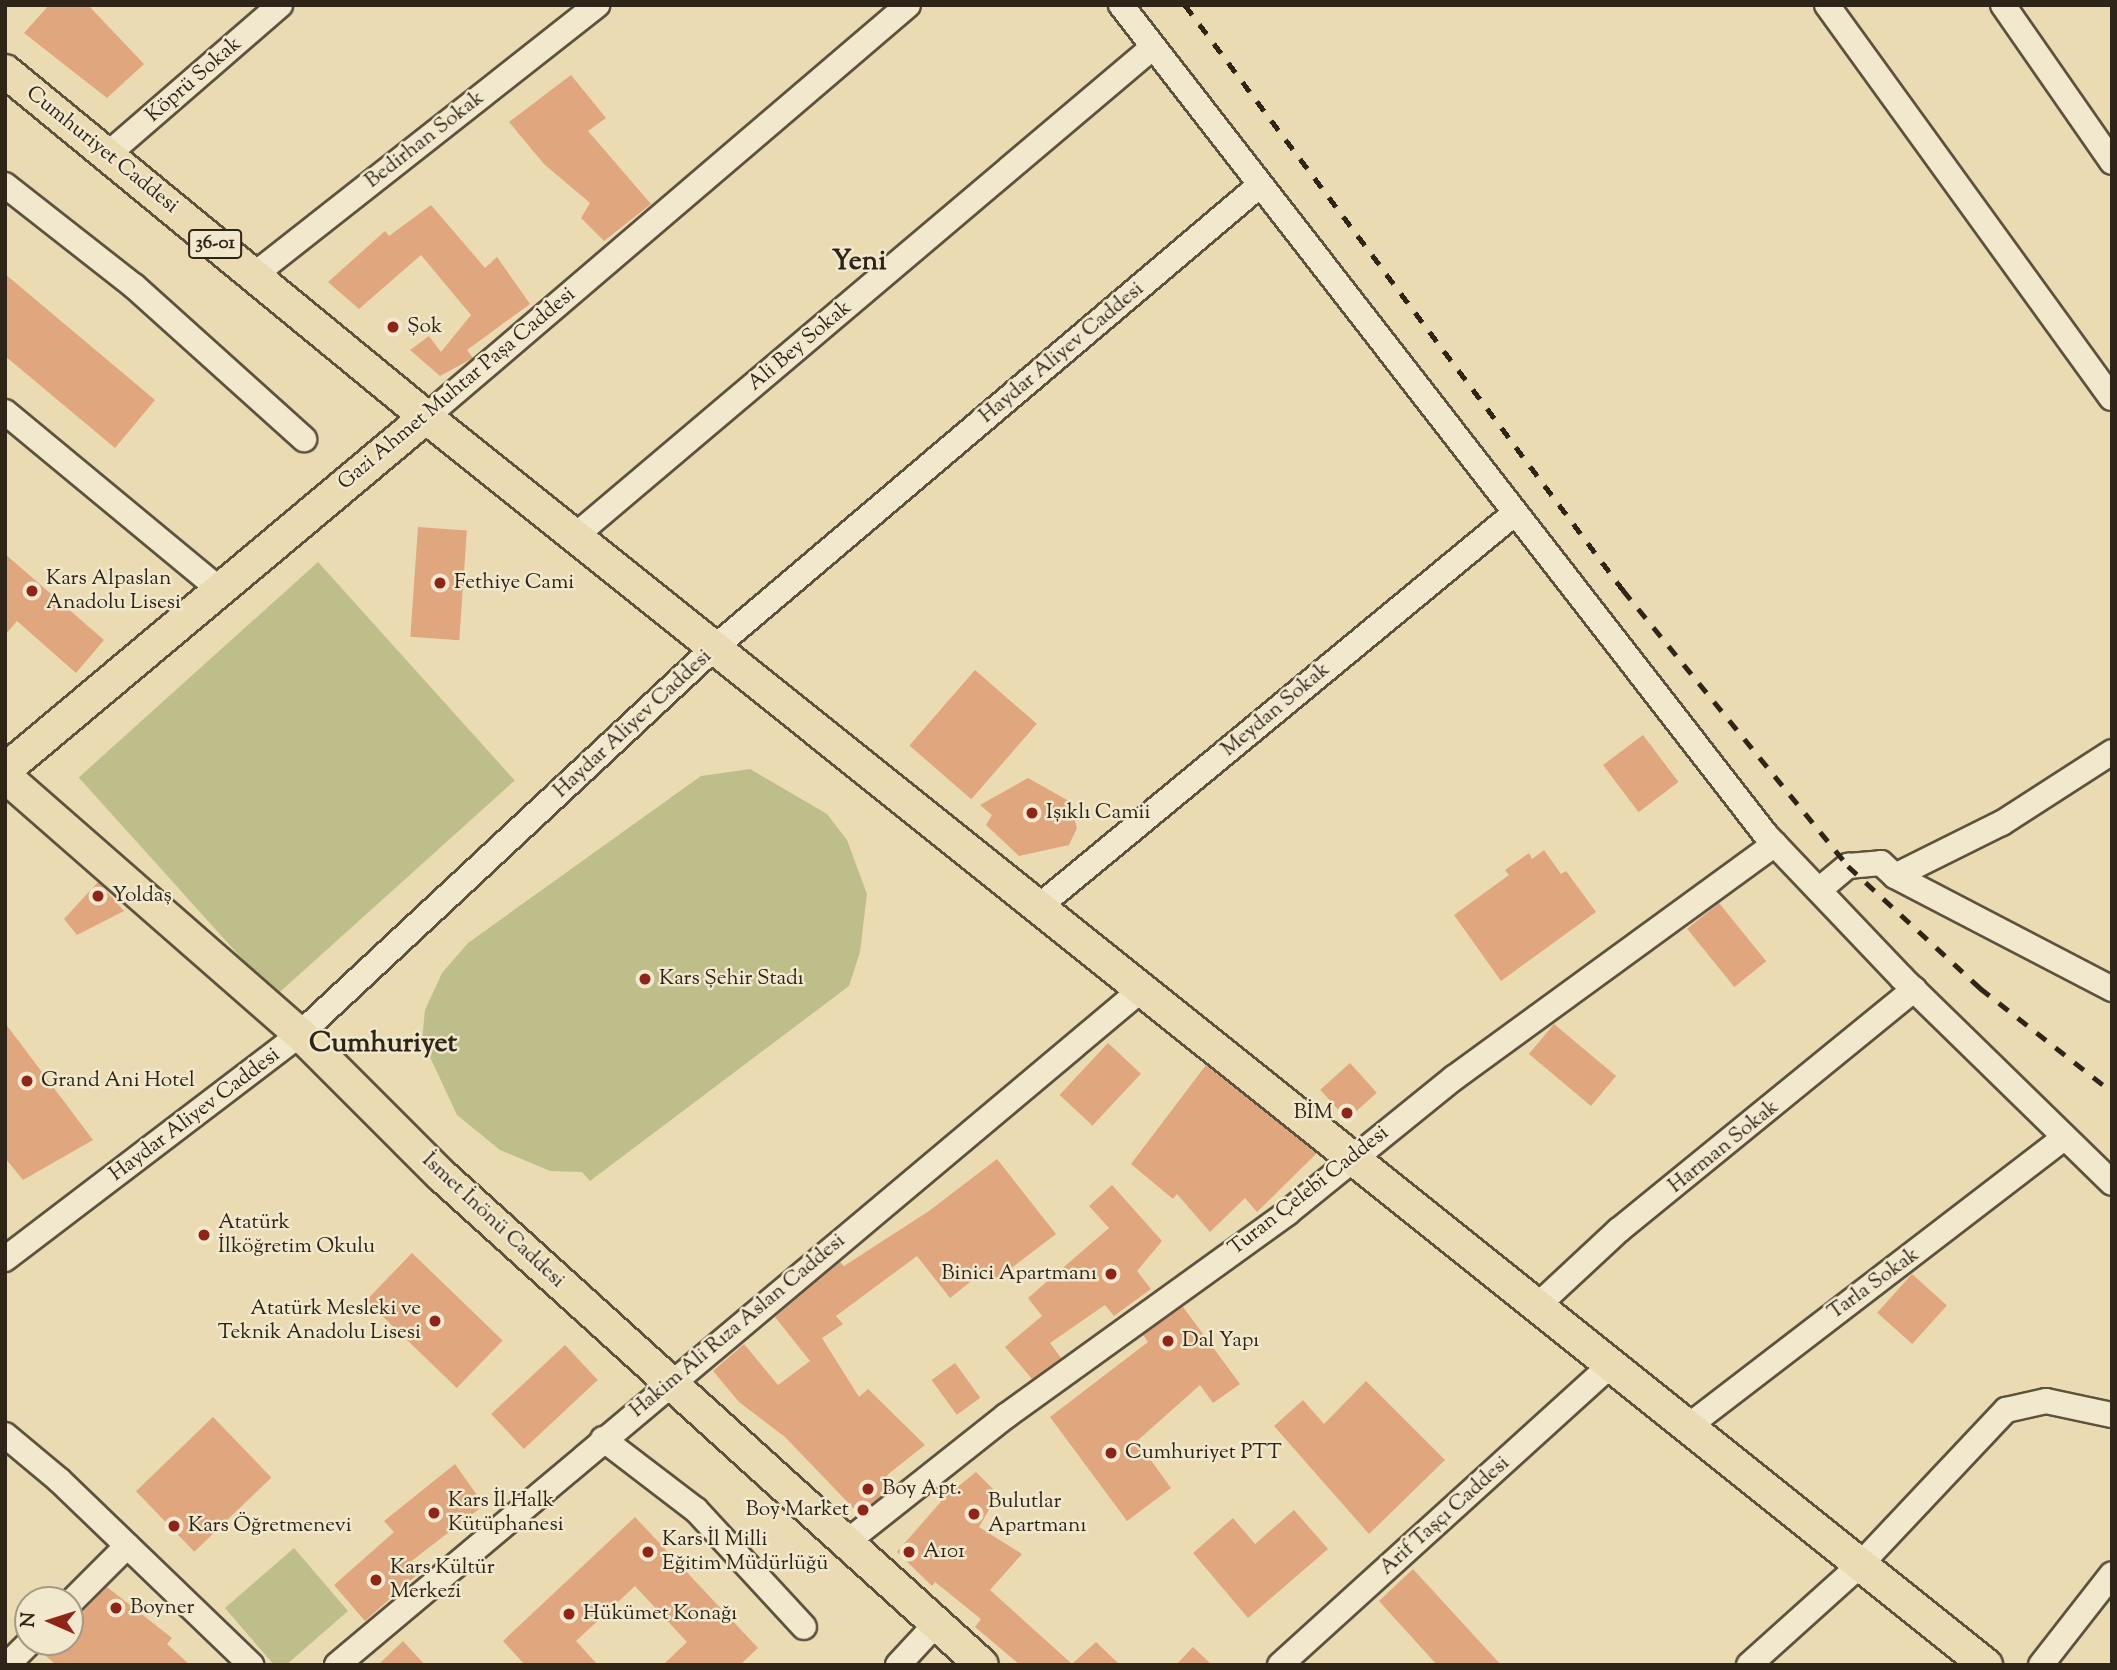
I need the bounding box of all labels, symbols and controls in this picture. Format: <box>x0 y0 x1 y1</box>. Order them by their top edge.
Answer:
street label: Köprü Sokak <box>141 32 247 128</box>
street label: Cumhuriyet Caddesi <box>21 81 183 219</box>
street label: Bedirhan Sokak <box>361 86 489 194</box>
road number: 36-01 <box>187 228 243 260</box>
district label: Yeni <box>832 245 886 279</box>
street label: Haydar Aliyev Caddesi <box>975 277 1149 429</box>
street label: Gazi Ahmet Muhtar Paşa Caddesi <box>333 282 581 496</box>
street label: Ali Bey Sokak <box>743 295 857 397</box>
place label: Şok <box>407 314 442 340</box>
marker: Şok <box>385 319 401 335</box>
place label: Kars Alpaslan Anadolu Lisesi <box>46 566 181 616</box>
place label: Fethiye Cami <box>454 570 574 596</box>
marker: Fethiye Cami <box>432 575 448 591</box>
marker: Kars Alpaslan Anadolu Lisesi <box>24 583 40 599</box>
street label: Haydar Aliyev Caddesi <box>549 644 717 804</box>
street label: Meydan Sokak <box>1217 657 1335 763</box>
place label: Işıklı Camii <box>1046 800 1150 826</box>
marker: Işıklı Camii <box>1024 805 1040 821</box>
place label: Yoldaş <box>112 883 172 909</box>
marker: Yoldaş <box>90 888 106 904</box>
place label: Kars Şehir Stadı <box>659 966 804 992</box>
marker: Kars Şehir Stadı <box>637 971 653 987</box>
district label: Cumhuriyet <box>309 1027 457 1061</box>
street label: Haydar Aliyev Caddesi <box>105 1043 285 1187</box>
place label: Grand Ani Hotel <box>41 1068 195 1094</box>
marker: Grand Ani Hotel <box>19 1073 35 1089</box>
street label: Harman Sokak <box>1664 1095 1784 1199</box>
place label: BİM <box>1294 1100 1333 1126</box>
marker: BİM <box>1339 1105 1355 1121</box>
street label: Turan Çelebi Caddesi <box>1224 1121 1394 1261</box>
street label: İsmet İnönü Caddesi <box>416 1148 570 1294</box>
place label: Atatürk İlköğretim Okulu <box>218 1210 375 1260</box>
marker: Atatürk İlköğretim Okulu <box>196 1227 212 1243</box>
street label: Hakim Ali Rıza Aslan Caddesi <box>625 1229 851 1423</box>
street label: Tarla Sokak <box>1823 1242 1925 1326</box>
place label: Binici Apartmanı <box>941 1261 1097 1287</box>
marker: Binici Apartmanı <box>1103 1266 1119 1282</box>
place label: Atatürk Mesleki ve Teknik Anadolu Lisesi <box>218 1296 421 1346</box>
marker: Atatürk Mesleki ve Teknik Anadolu Lisesi <box>427 1313 443 1329</box>
place label: Dal Yapı <box>1182 1328 1259 1354</box>
marker: Dal Yapı <box>1160 1333 1176 1349</box>
place label: Cumhuriyet PTT <box>1125 1440 1282 1466</box>
marker: Cumhuriyet PTT <box>1103 1445 1119 1461</box>
street label: Arif Taşçı Caddesi <box>1375 1451 1515 1581</box>
place label: Boy Apt. <box>882 1476 962 1502</box>
marker: Boy Apt. <box>860 1481 876 1497</box>
place label: Kars İl Halk Kütüphanesi <box>448 1488 564 1538</box>
place label: Bulutlar Apartmanı <box>988 1489 1086 1539</box>
place label: Boy Market <box>746 1497 849 1523</box>
marker: Boy Market <box>855 1502 871 1518</box>
marker: Kars İl Halk Kütüphanesi <box>426 1505 442 1521</box>
marker: Bulutlar Apartmanı <box>966 1506 982 1522</box>
place label: Kars Öğretmenevi <box>188 1513 352 1539</box>
marker: Kars Öğretmenevi <box>166 1518 182 1534</box>
place label: Kars İl Milli Eğitim Müdürlüğü <box>662 1527 828 1577</box>
place label: A101 <box>923 1539 965 1565</box>
marker: Kars İl Milli Eğitim Müdürlüğü <box>640 1544 656 1560</box>
marker: A101 <box>901 1544 917 1560</box>
place label: Kars Kültür Merkezi <box>390 1555 495 1605</box>
marker: Kars Kültür Merkezi <box>368 1572 384 1588</box>
north arrow <box>14 1586 84 1656</box>
place label: Boyner <box>130 1595 194 1621</box>
marker: Boyner <box>108 1600 124 1616</box>
place label: Hükümet Konağı <box>583 1601 737 1627</box>
marker: Hükümet Konağı <box>561 1606 577 1622</box>
text: N <box>16 1612 43 1628</box>

